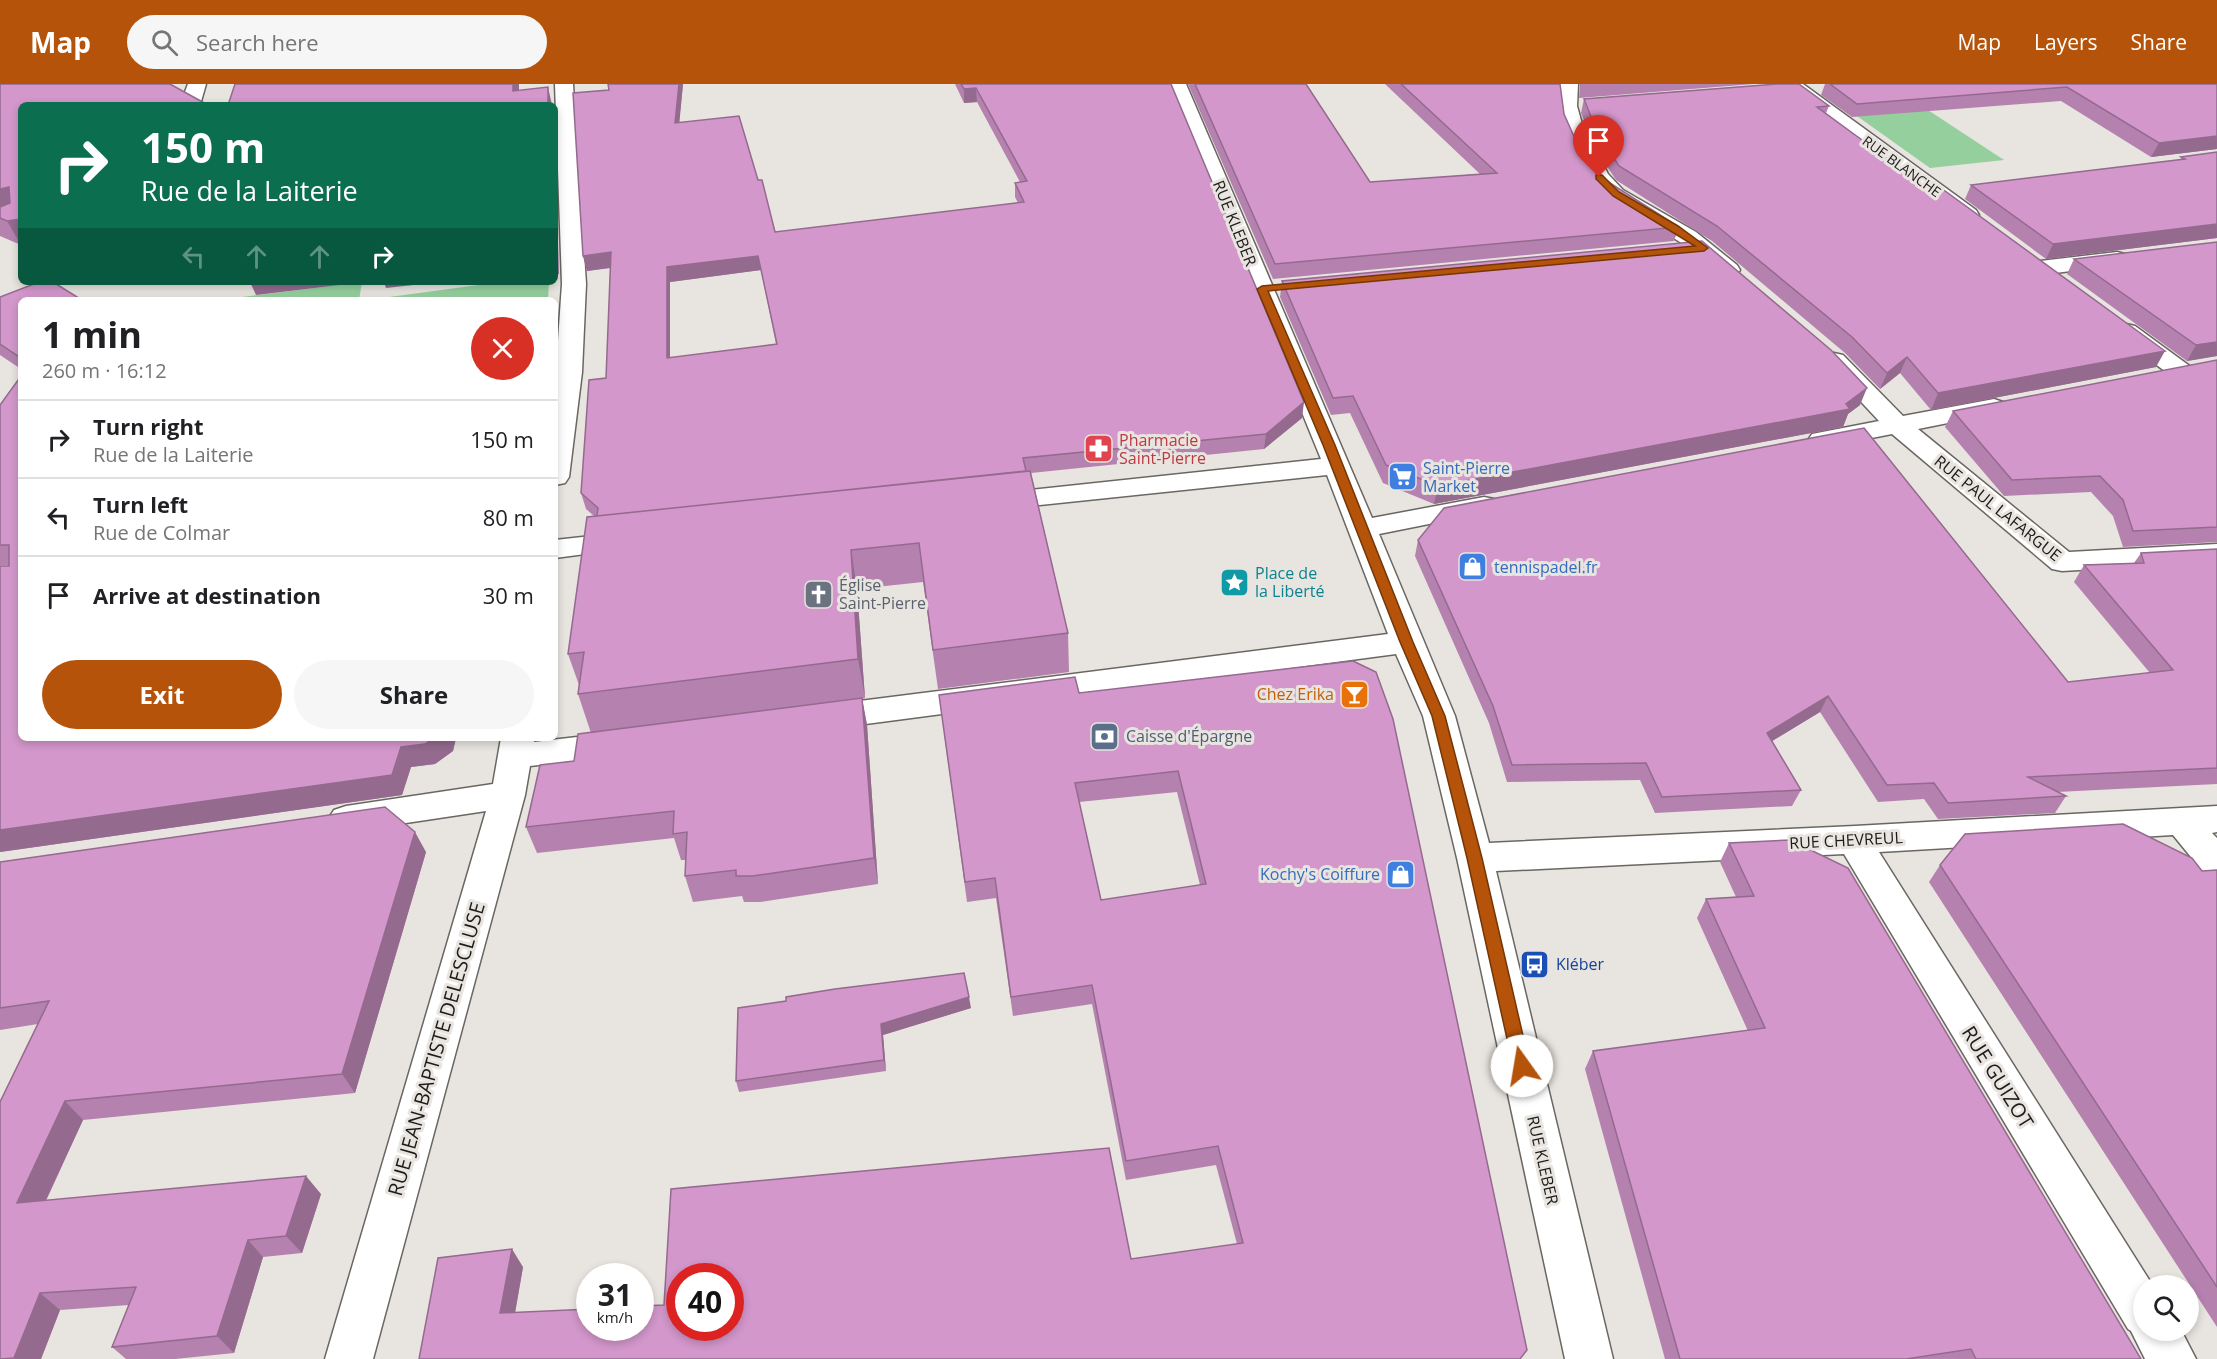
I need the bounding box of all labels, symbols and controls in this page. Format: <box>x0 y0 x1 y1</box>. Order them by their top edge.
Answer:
search box <box>127 15 547 69</box>
text: Map <box>30 23 91 61</box>
icon: search <box>148 26 181 59</box>
text: Search here <box>196 27 319 57</box>
text: Map <box>1958 28 2001 56</box>
text: Layers <box>2034 28 2098 56</box>
text: Share <box>2131 28 2187 56</box>
pin <box>1573 115 1624 177</box>
text: 150 m <box>141 118 265 175</box>
icon: arrive <box>1582 124 1615 157</box>
icon: right <box>42 126 120 204</box>
street label: RUE BLANCHE <box>1859 131 1945 201</box>
text: Rue de la Laiterie <box>141 172 358 209</box>
street label: RUE KLEBER <box>1208 177 1262 269</box>
icon: left <box>177 240 210 273</box>
icon: ahead <box>240 240 273 273</box>
icon: ahead <box>303 240 336 273</box>
icon: right <box>366 240 399 273</box>
text: 1 min <box>42 310 142 359</box>
button: close <box>471 317 534 380</box>
text: 260 m · 16:12 <box>42 357 167 384</box>
text: Turn right <box>93 411 204 441</box>
icon: right <box>42 423 75 456</box>
text: 150 m <box>470 424 534 454</box>
place label: Pharmacie Saint-Pierre <box>1119 429 1206 469</box>
pharmacy icon: Pharmacie Saint-Pierre <box>1082 433 1114 465</box>
text: Rue de la Laiterie <box>93 441 253 468</box>
street label: RUE PAUL LAFARGUE <box>1930 450 2066 566</box>
place label: Saint-Pierre Market <box>1423 457 1510 497</box>
supermarket icon: Saint-Pierre Market <box>1386 461 1418 493</box>
text: Turn left <box>93 489 188 519</box>
icon: left <box>42 501 75 534</box>
text: 80 m <box>483 502 534 532</box>
text: Rue de Colmar <box>93 519 230 546</box>
shop icon: tennispadel.fr <box>1457 551 1489 583</box>
place label: tennispadel.fr <box>1494 556 1598 578</box>
place label: Place de la Liberté <box>1255 562 1324 602</box>
place icon: Place de la Liberté <box>1218 566 1250 598</box>
place label: Église Saint-Pierre <box>839 574 926 614</box>
church icon: Église Saint-Pierre <box>802 578 834 610</box>
icon: arrive <box>42 579 75 612</box>
text: Arrive at destination <box>93 580 321 610</box>
text: 30 m <box>483 580 534 610</box>
button: Exit <box>42 660 282 729</box>
button: Share <box>294 660 534 729</box>
bar icon: Chez Erika <box>1339 678 1371 710</box>
place label: Chez Erika <box>1257 683 1334 705</box>
bank icon: Caisse d'Épargne <box>1089 720 1121 752</box>
place label: Caisse d'Épargne <box>1126 725 1252 747</box>
street label: RUE CHEVREUL <box>1789 826 1903 854</box>
shop icon: Kochy's Coiffure <box>1385 858 1417 890</box>
place label: Kochy's Coiffure <box>1260 863 1380 885</box>
street label: RUE JEAN-BAPTISTE DELESCLUSE <box>381 899 491 1199</box>
bus stop icon: Kléber <box>1519 948 1551 980</box>
place label: Kléber <box>1556 953 1605 975</box>
street label: RUE GUIZOT <box>1956 1021 2040 1133</box>
position arrow <box>1490 1034 1554 1098</box>
street label: RUE KLEBER <box>1522 1113 1564 1207</box>
speed limit sign: 40 <box>666 1263 744 1341</box>
text: 31 <box>598 1274 632 1315</box>
map controls <box>2133 1275 2199 1341</box>
button: search <box>2133 1275 2199 1341</box>
text: km/h <box>597 1307 633 1327</box>

